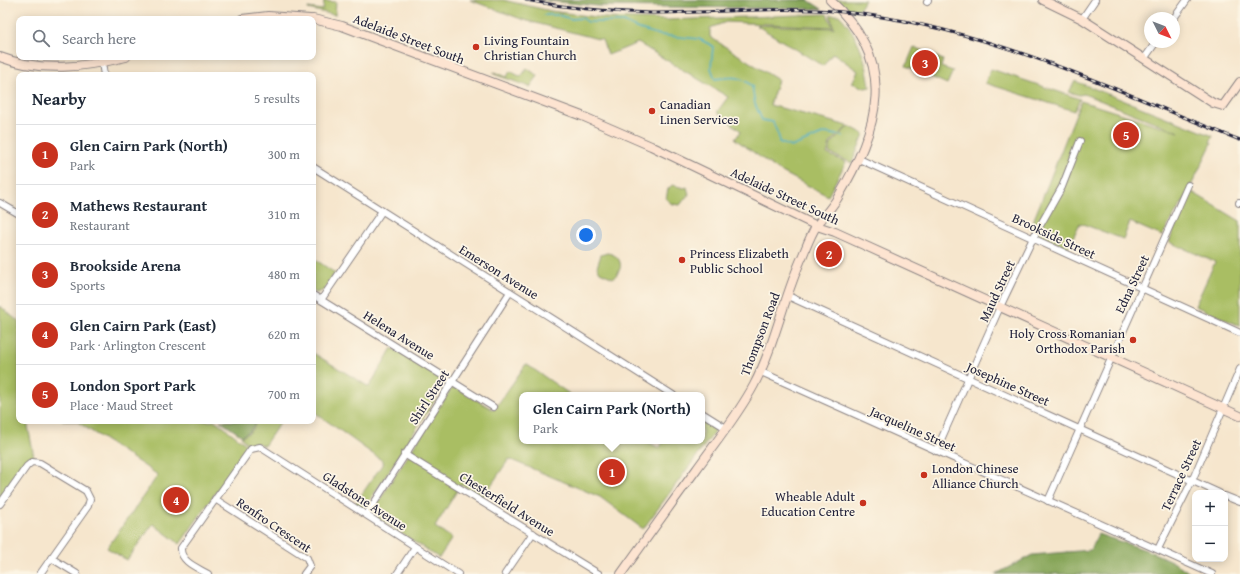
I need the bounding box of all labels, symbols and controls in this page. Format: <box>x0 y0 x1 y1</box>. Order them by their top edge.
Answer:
street label: Adelaide Street South <box>351 9 468 69</box>
north arrow <box>1144 12 1180 48</box>
search box <box>16 16 316 60</box>
icon: search <box>30 27 52 49</box>
text: Search here <box>62 28 136 49</box>
place label: Living Fountain Christian Church <box>484 31 577 65</box>
marker: Living Fountain Christian Church <box>471 42 481 52</box>
pin: 3 <box>912 48 938 78</box>
text: Nearby <box>32 86 86 111</box>
text: 5 results <box>254 89 300 108</box>
place label: Canadian Linen Services <box>660 95 739 129</box>
marker: Canadian Linen Services <box>647 106 657 116</box>
pin: 5 <box>1113 120 1139 150</box>
text: Glen Cairn Park (North) <box>70 135 228 156</box>
text: 1 <box>42 145 48 164</box>
text: 300 m <box>268 145 300 164</box>
text: Park <box>70 156 95 175</box>
street label: Adelaide Street South <box>728 162 843 230</box>
text: Mathews Restaurant <box>70 195 207 216</box>
text: 2 <box>42 205 48 224</box>
text: 310 m <box>268 205 300 224</box>
street label: Brookside Street <box>1009 208 1099 264</box>
text: Restaurant <box>70 216 130 235</box>
your location <box>576 225 596 245</box>
pin: 2 <box>816 239 842 269</box>
street label: Emerson Avenue <box>456 240 542 304</box>
place label: Princess Elizabeth Public School <box>690 244 789 278</box>
street label: Edna Street <box>1110 251 1154 316</box>
text: Brookside Arena <box>70 255 181 276</box>
marker: Princess Elizabeth Public School <box>677 255 687 265</box>
street label: Maud Street <box>974 256 1020 325</box>
text: 3 <box>42 265 48 284</box>
text: 480 m <box>268 265 300 284</box>
text: Sports <box>70 276 105 295</box>
street label: Thompson Road <box>735 289 785 378</box>
street label: Helena Avenue <box>360 306 438 364</box>
text: Glen Cairn Park (East) <box>70 315 216 336</box>
place label: Holy Cross Romanian Orthodox Parish <box>1009 324 1126 358</box>
text: 4 <box>42 325 48 344</box>
text: 620 m <box>268 325 300 344</box>
marker: Holy Cross Romanian Orthodox Parish <box>1128 335 1138 345</box>
text: Park · Arlington Crescent <box>70 336 206 355</box>
street label: Josephine Street <box>962 356 1053 411</box>
street label: Shirl Street <box>404 365 454 428</box>
text: London Sport Park <box>70 375 196 396</box>
text: 5 <box>42 385 48 404</box>
text: 700 m <box>268 385 300 404</box>
popup <box>519 392 705 444</box>
text: Place · Maud Street <box>70 396 173 415</box>
text: Glen Cairn Park (North) <box>533 398 691 419</box>
street label: Jacqueline Street <box>865 401 959 457</box>
text: Park <box>533 419 558 438</box>
street label: Terrace Street <box>1156 436 1206 514</box>
pin: 1 <box>599 457 625 487</box>
place label: London Chinese Alliance Church <box>932 459 1019 493</box>
street label: Gladstone Avenue <box>319 467 411 535</box>
street label: Chesterfield Avenue <box>456 467 558 541</box>
marker: London Chinese Alliance Church <box>919 470 929 480</box>
pin: 4 <box>163 485 189 515</box>
place label: Wheable Adult Education Centre <box>761 487 855 521</box>
map controls <box>1192 490 1228 562</box>
button: + <box>1192 490 1228 526</box>
street label: Renfro Crescent <box>233 493 316 557</box>
marker: Wheable Adult Education Centre <box>858 498 868 508</box>
button: − <box>1192 526 1228 562</box>

